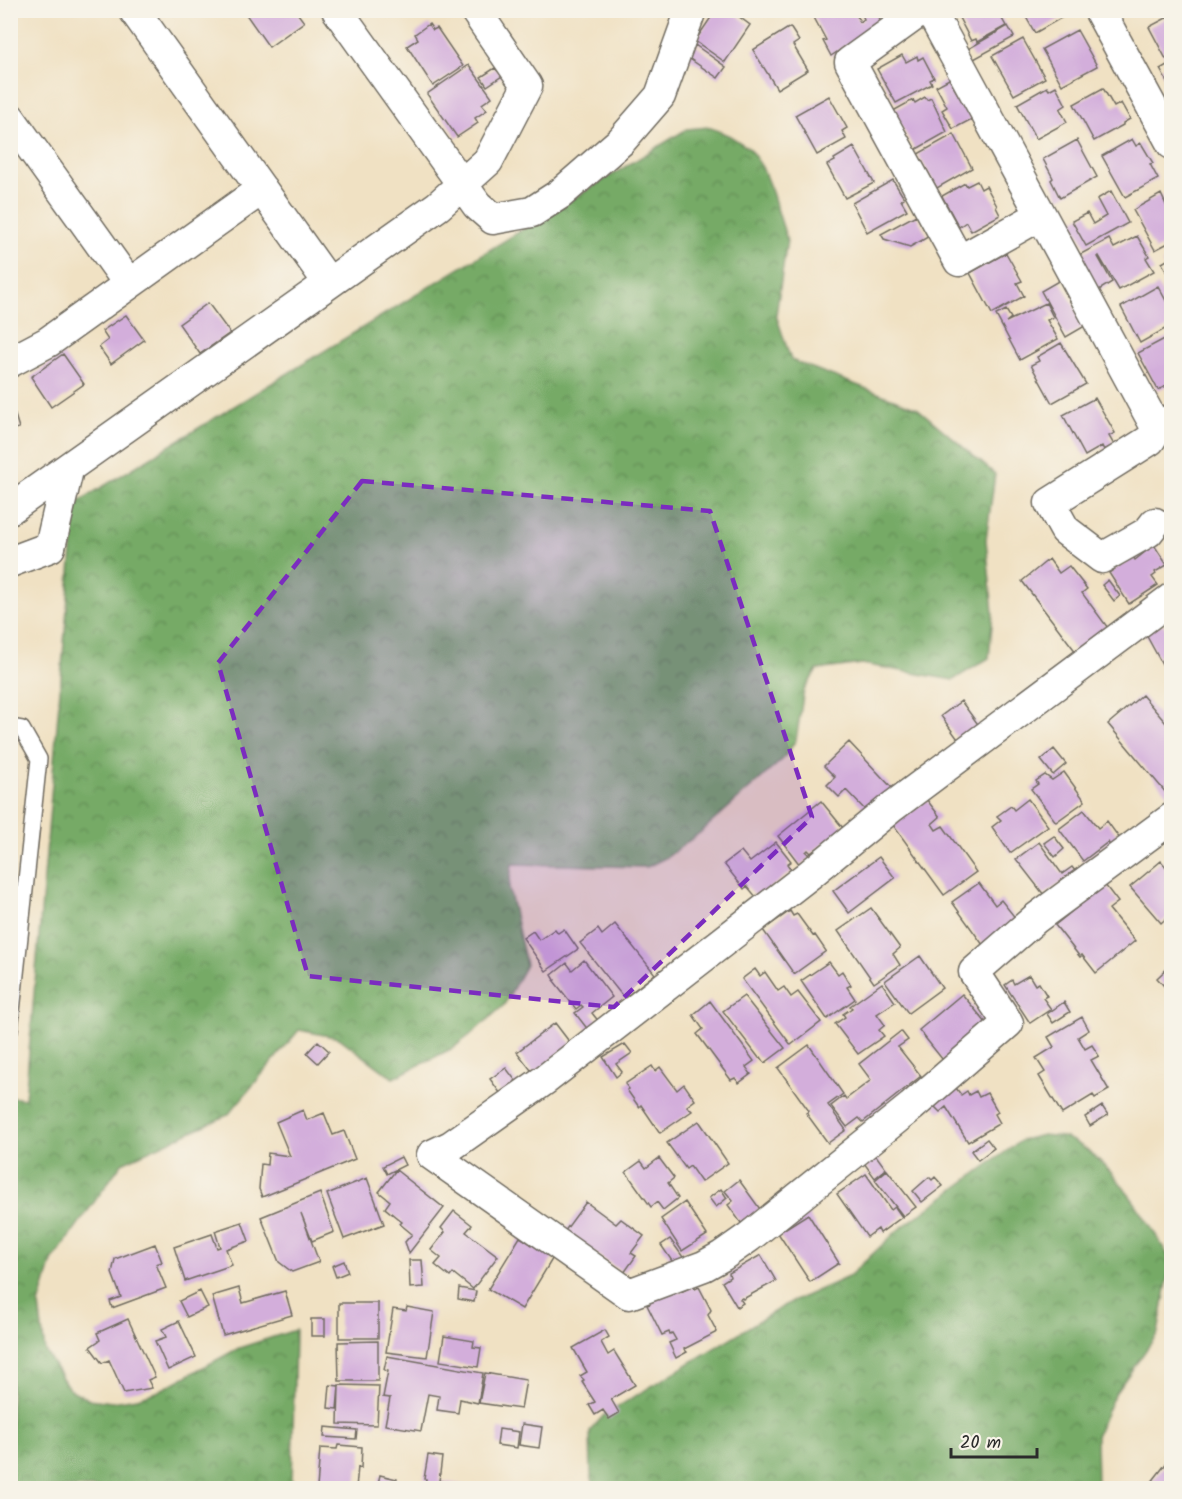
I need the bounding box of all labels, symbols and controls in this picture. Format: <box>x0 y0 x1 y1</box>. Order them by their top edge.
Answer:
scale bar <box>951 1421 1036 1459</box>
text: 20 m <box>960 1429 1001 1458</box>

